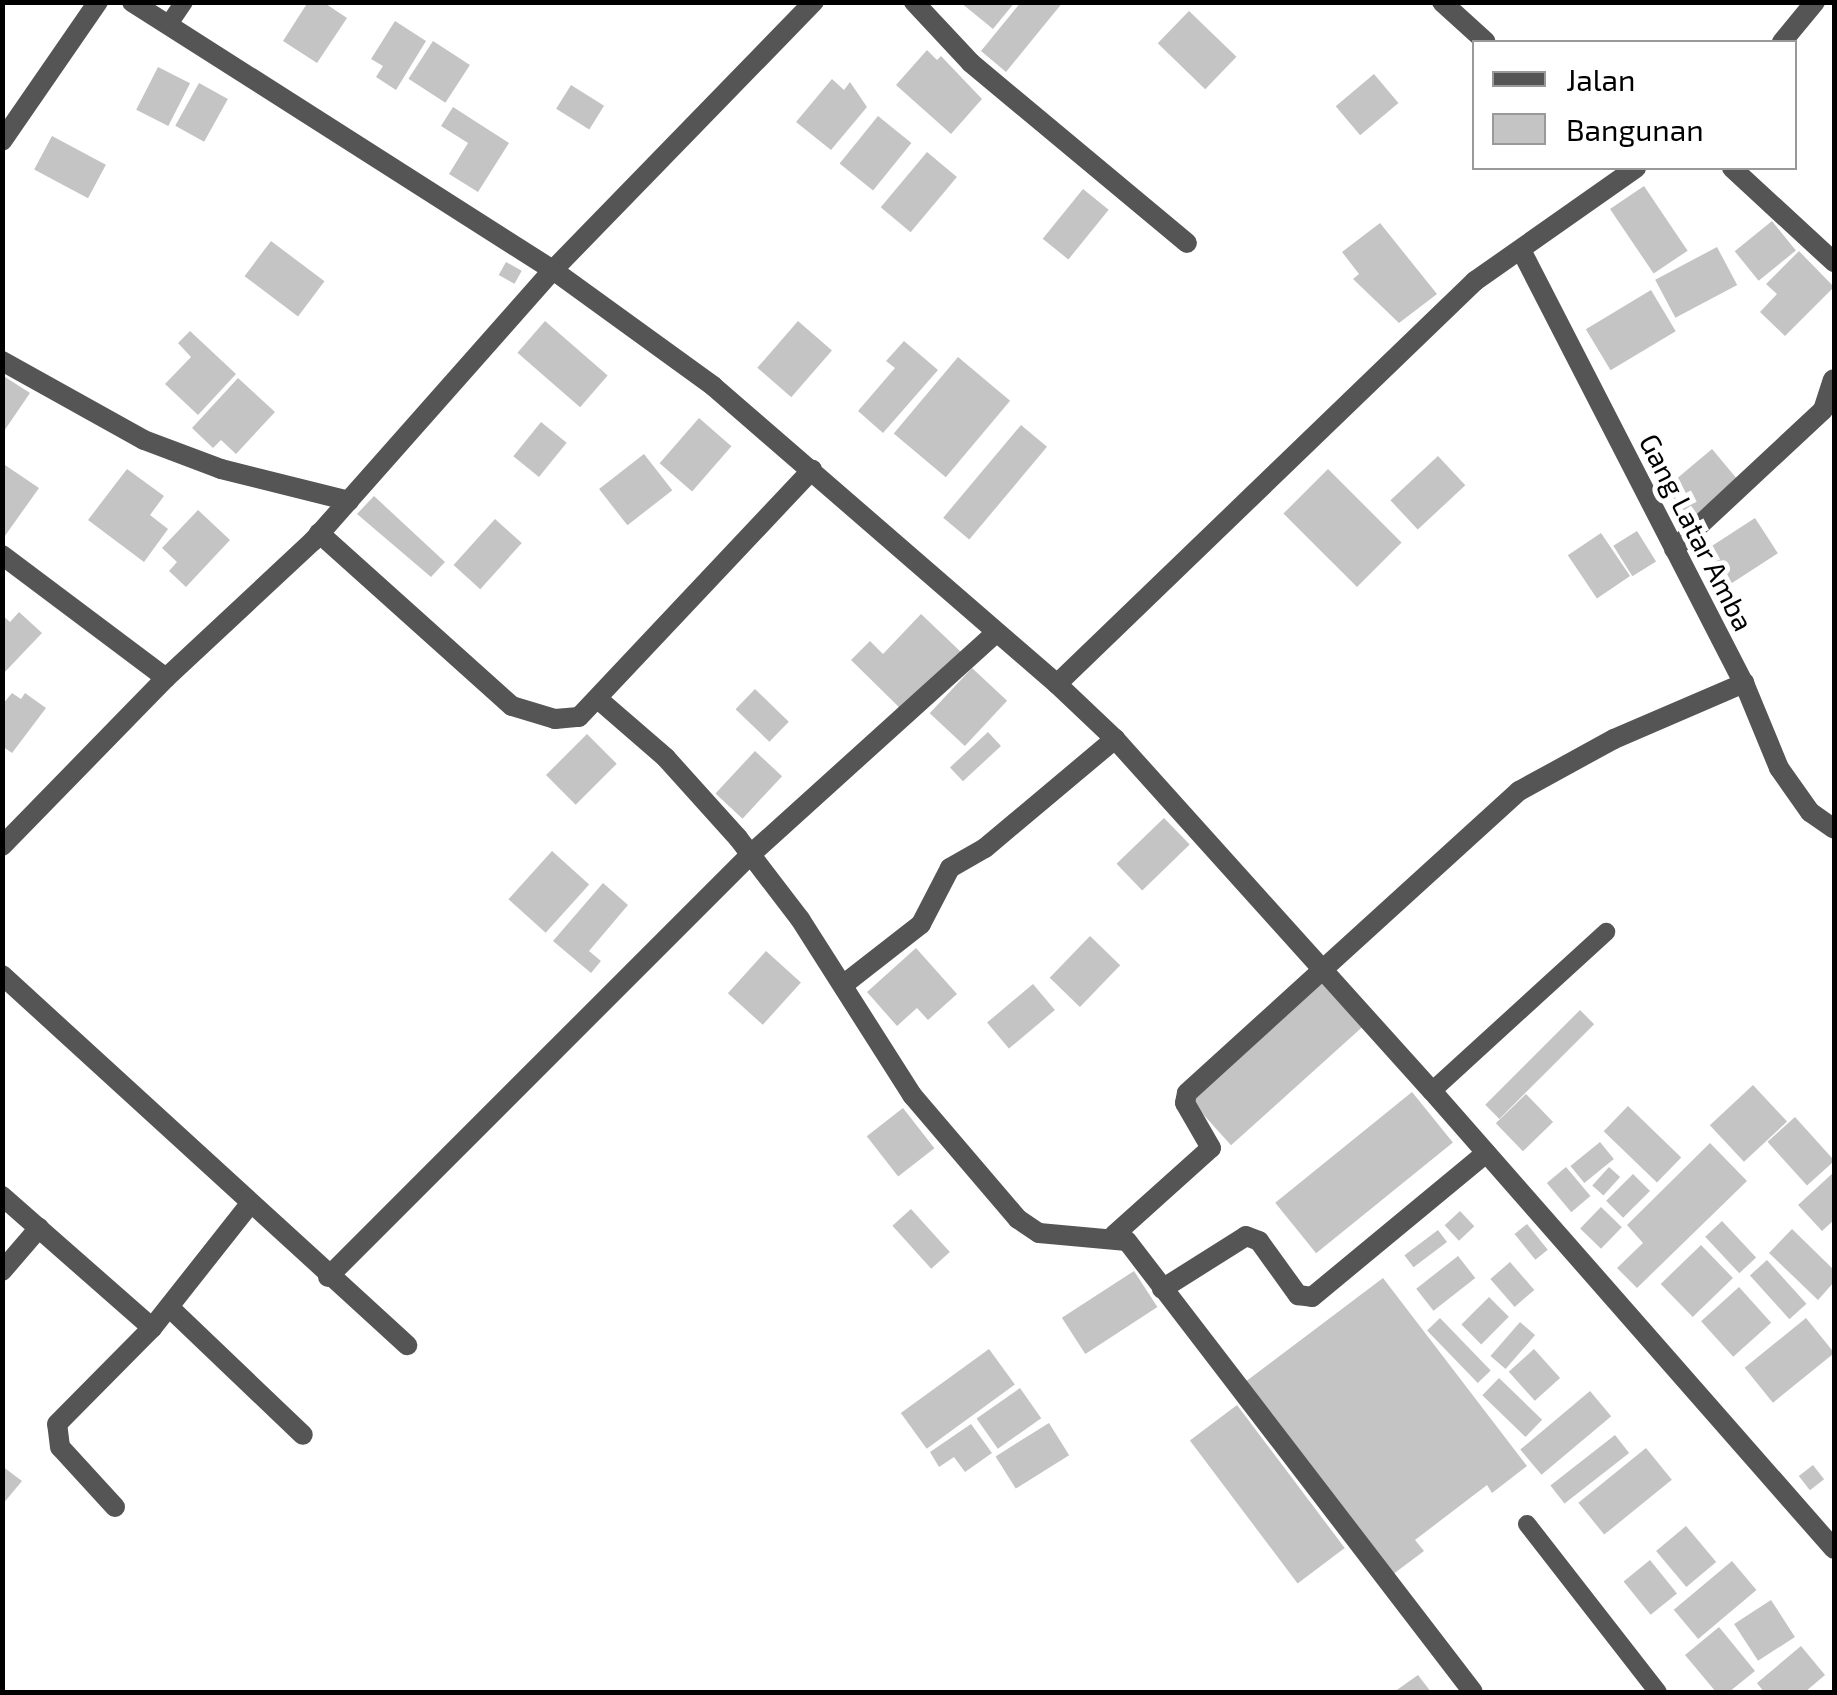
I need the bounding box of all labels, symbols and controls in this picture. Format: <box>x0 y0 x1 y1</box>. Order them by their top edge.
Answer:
legend <box>1472 40 1797 170</box>
text: Jalan <box>1566 61 1635 97</box>
text: Bangunan <box>1566 111 1704 147</box>
street label: Gang Latar Amba <box>1633 427 1761 637</box>

